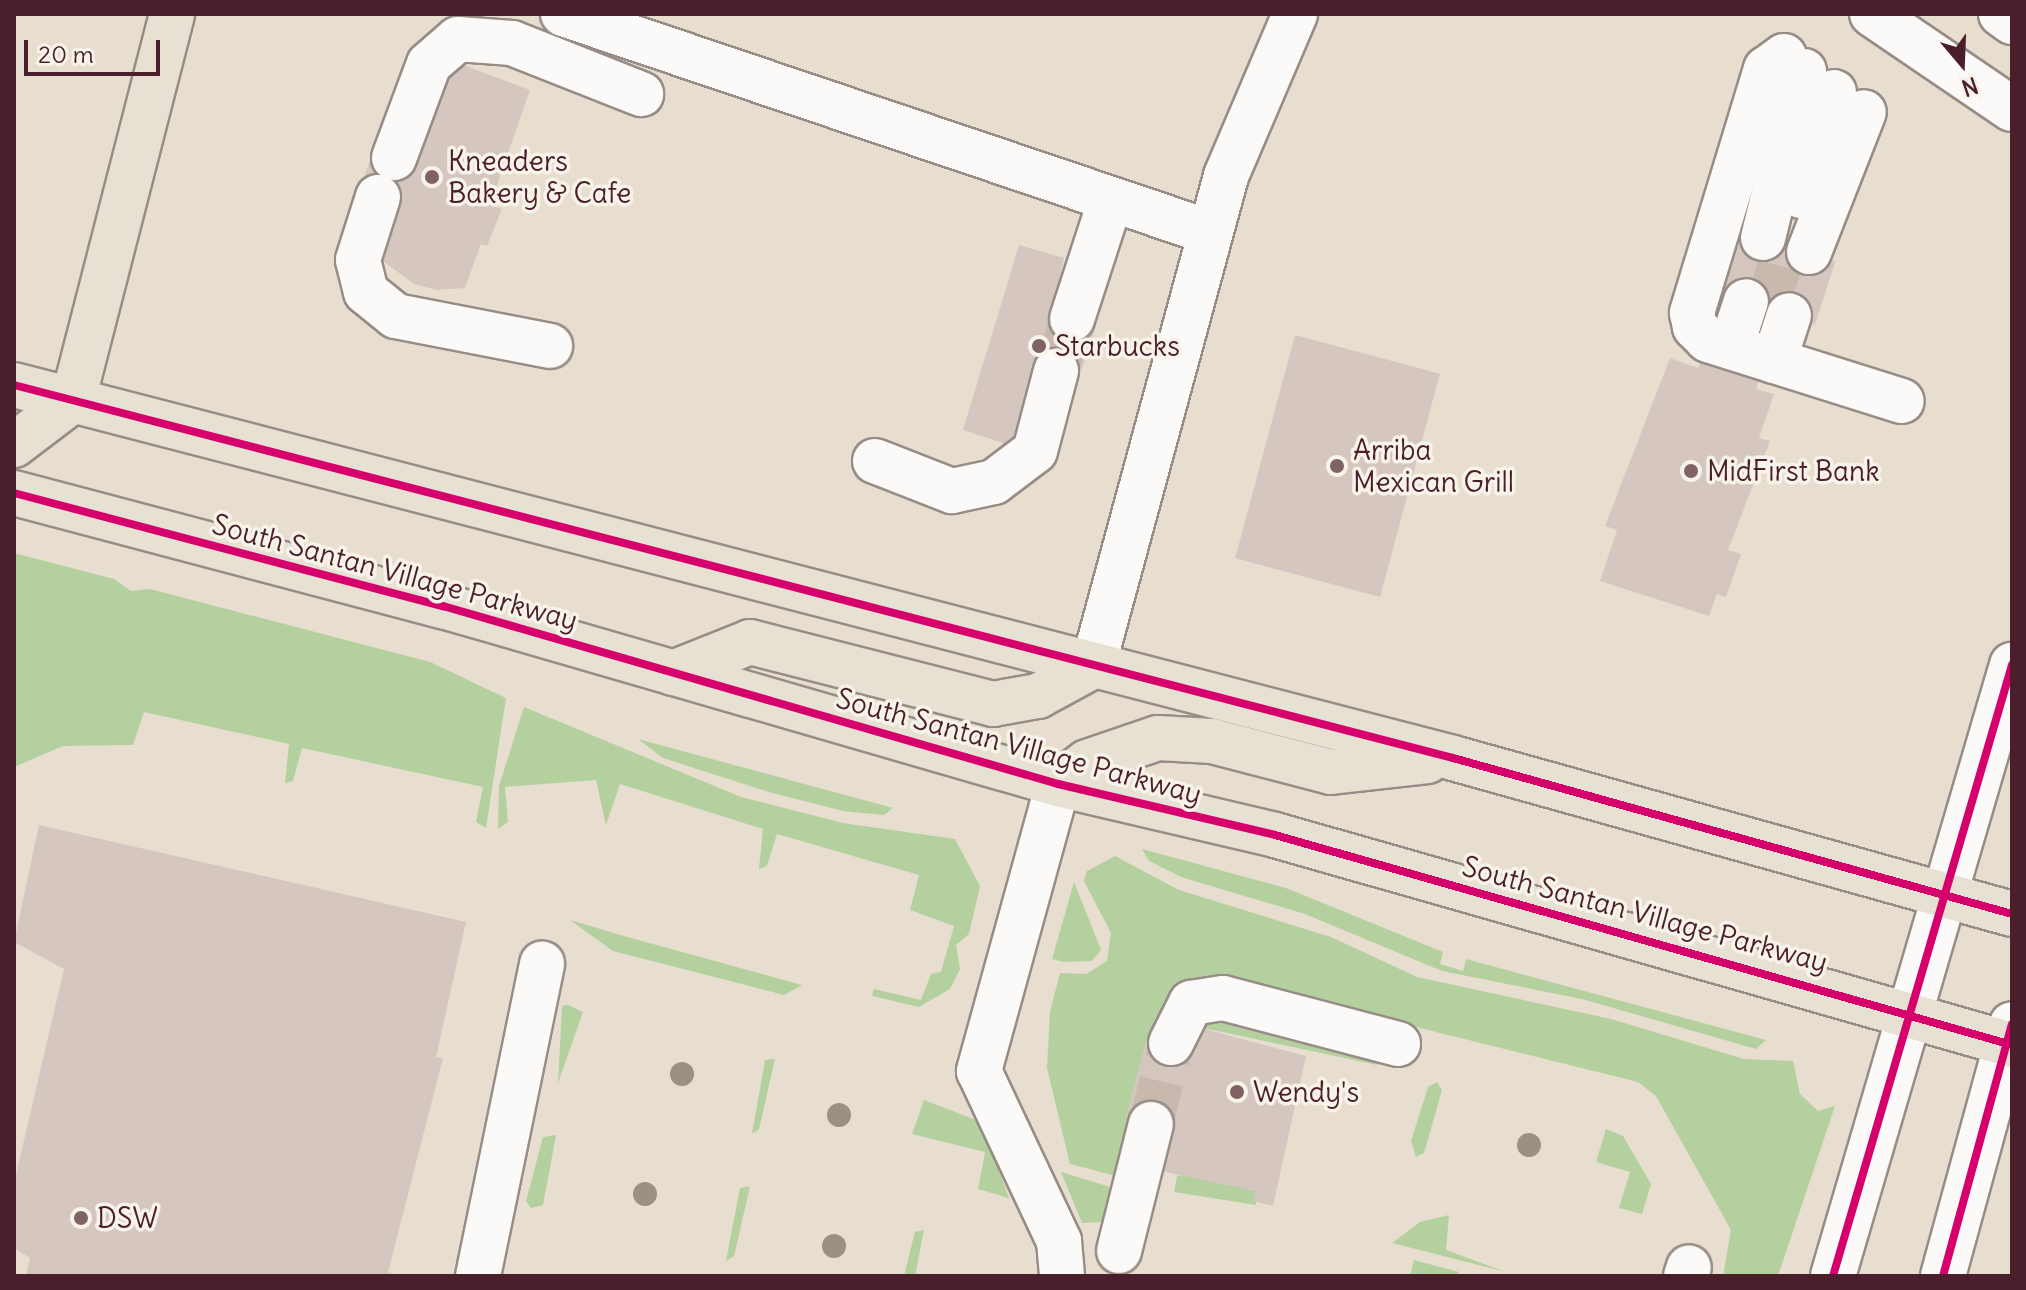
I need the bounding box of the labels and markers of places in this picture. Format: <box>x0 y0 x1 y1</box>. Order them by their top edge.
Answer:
place label: Kneaders Bakery & Cafe <box>448 144 631 210</box>
marker: Kneaders Bakery & Cafe <box>423 168 441 186</box>
place label: Starbucks <box>1055 329 1180 363</box>
marker: Starbucks <box>1030 337 1048 355</box>
place label: Arriba Mexican Grill <box>1353 433 1514 499</box>
place label: MidFirst Bank <box>1707 454 1880 488</box>
marker: Arriba Mexican Grill <box>1328 457 1346 475</box>
marker: MidFirst Bank <box>1682 462 1700 480</box>
place label: Wendy's <box>1253 1075 1359 1109</box>
marker: Wendy's <box>1228 1083 1246 1101</box>
place label: DSW <box>97 1201 158 1235</box>
marker: DSW <box>72 1209 90 1227</box>

